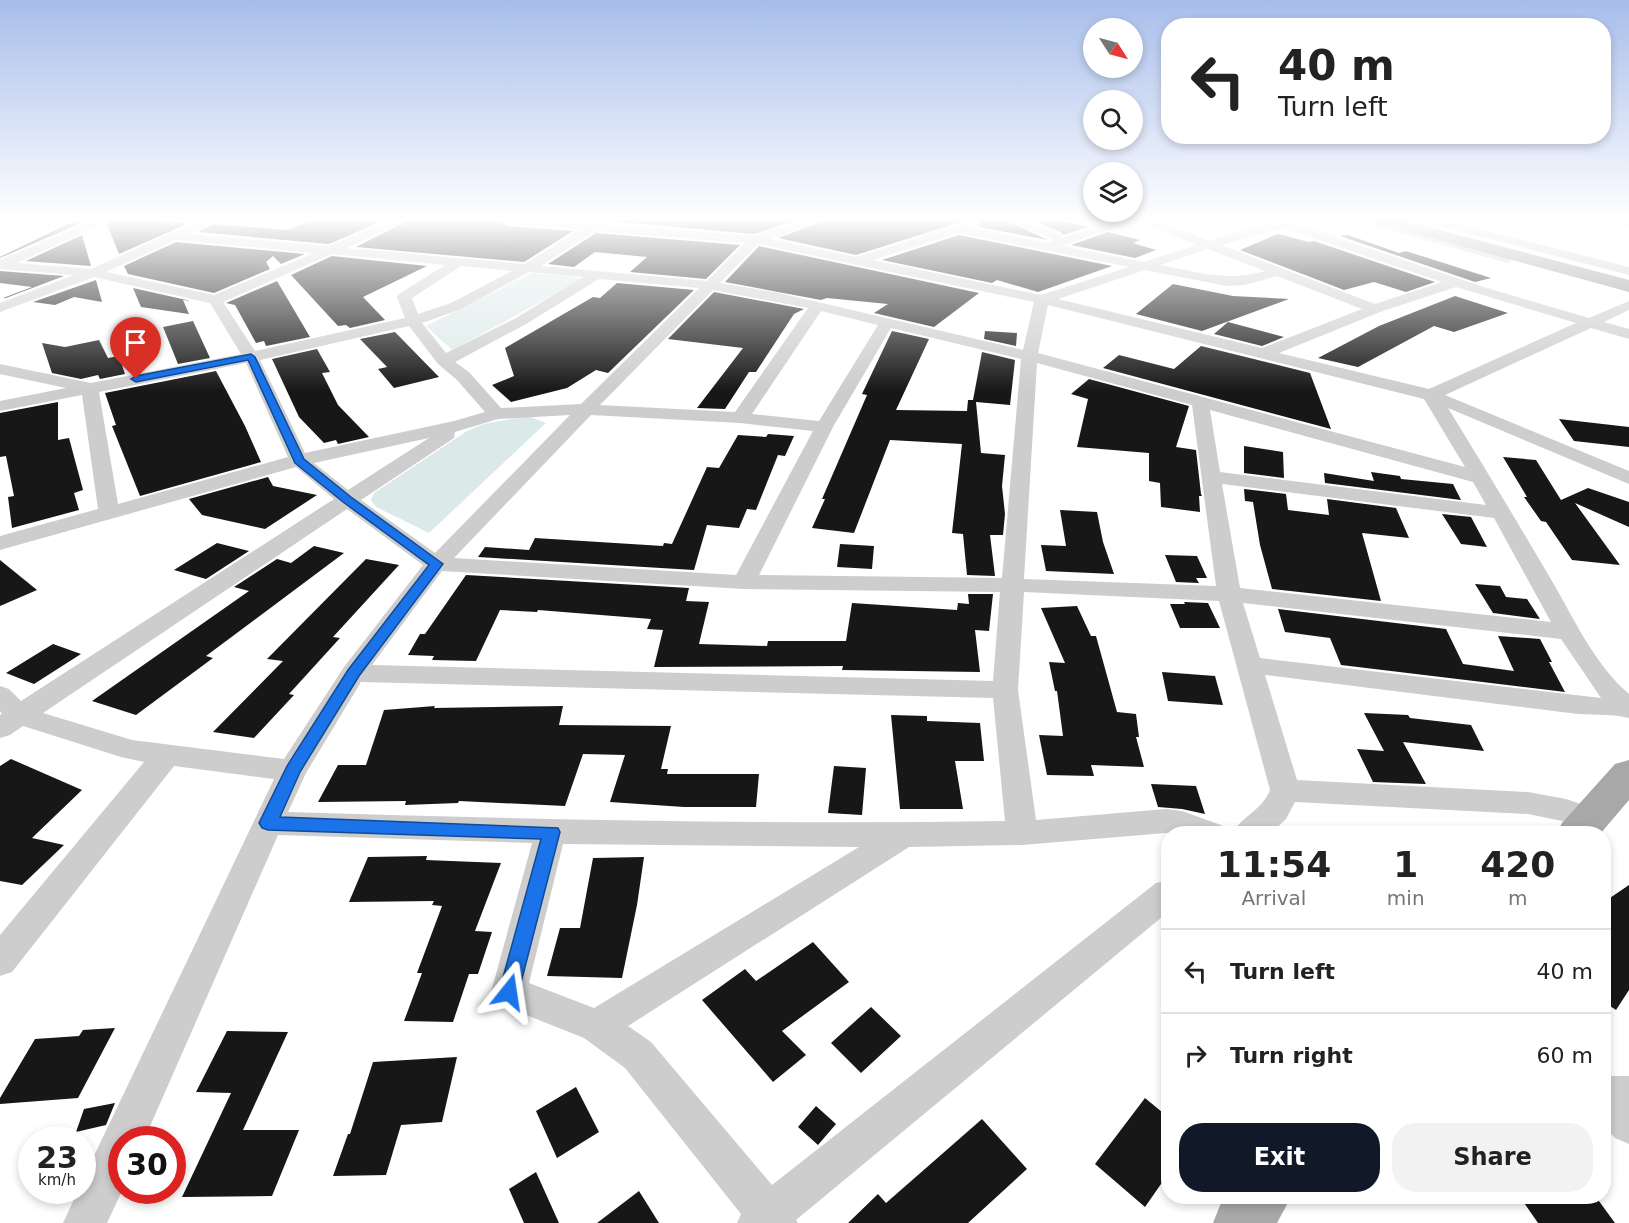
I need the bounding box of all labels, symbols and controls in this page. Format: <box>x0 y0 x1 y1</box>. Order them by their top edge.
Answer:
north arrow <box>1083 18 1143 78</box>
map controls <box>1083 18 1143 222</box>
text: 40 m <box>1278 41 1395 90</box>
icon: left <box>1179 42 1257 120</box>
button: search <box>1083 90 1143 150</box>
text: Turn left <box>1278 91 1388 122</box>
button: layers <box>1083 162 1143 222</box>
pin <box>110 317 161 379</box>
icon: arrive <box>119 326 152 359</box>
text: 11:54 <box>1217 844 1331 885</box>
text: 1 <box>1393 844 1418 885</box>
text: 420 <box>1480 844 1555 885</box>
text: Arrival <box>1241 886 1306 910</box>
text: min <box>1387 886 1425 910</box>
text: m <box>1508 886 1528 910</box>
icon: left <box>1179 955 1212 988</box>
text: Turn left <box>1230 959 1335 984</box>
text: 40 m <box>1537 959 1593 984</box>
position arrow <box>477 960 541 1024</box>
icon: right <box>1179 1039 1212 1072</box>
text: Turn right <box>1230 1043 1353 1068</box>
text: 60 m <box>1537 1043 1593 1068</box>
button: Exit <box>1179 1123 1380 1192</box>
button: Share <box>1392 1123 1593 1192</box>
speed limit sign: 30 <box>108 1126 186 1204</box>
text: 23 <box>36 1140 78 1175</box>
text: km/h <box>38 1171 76 1189</box>

